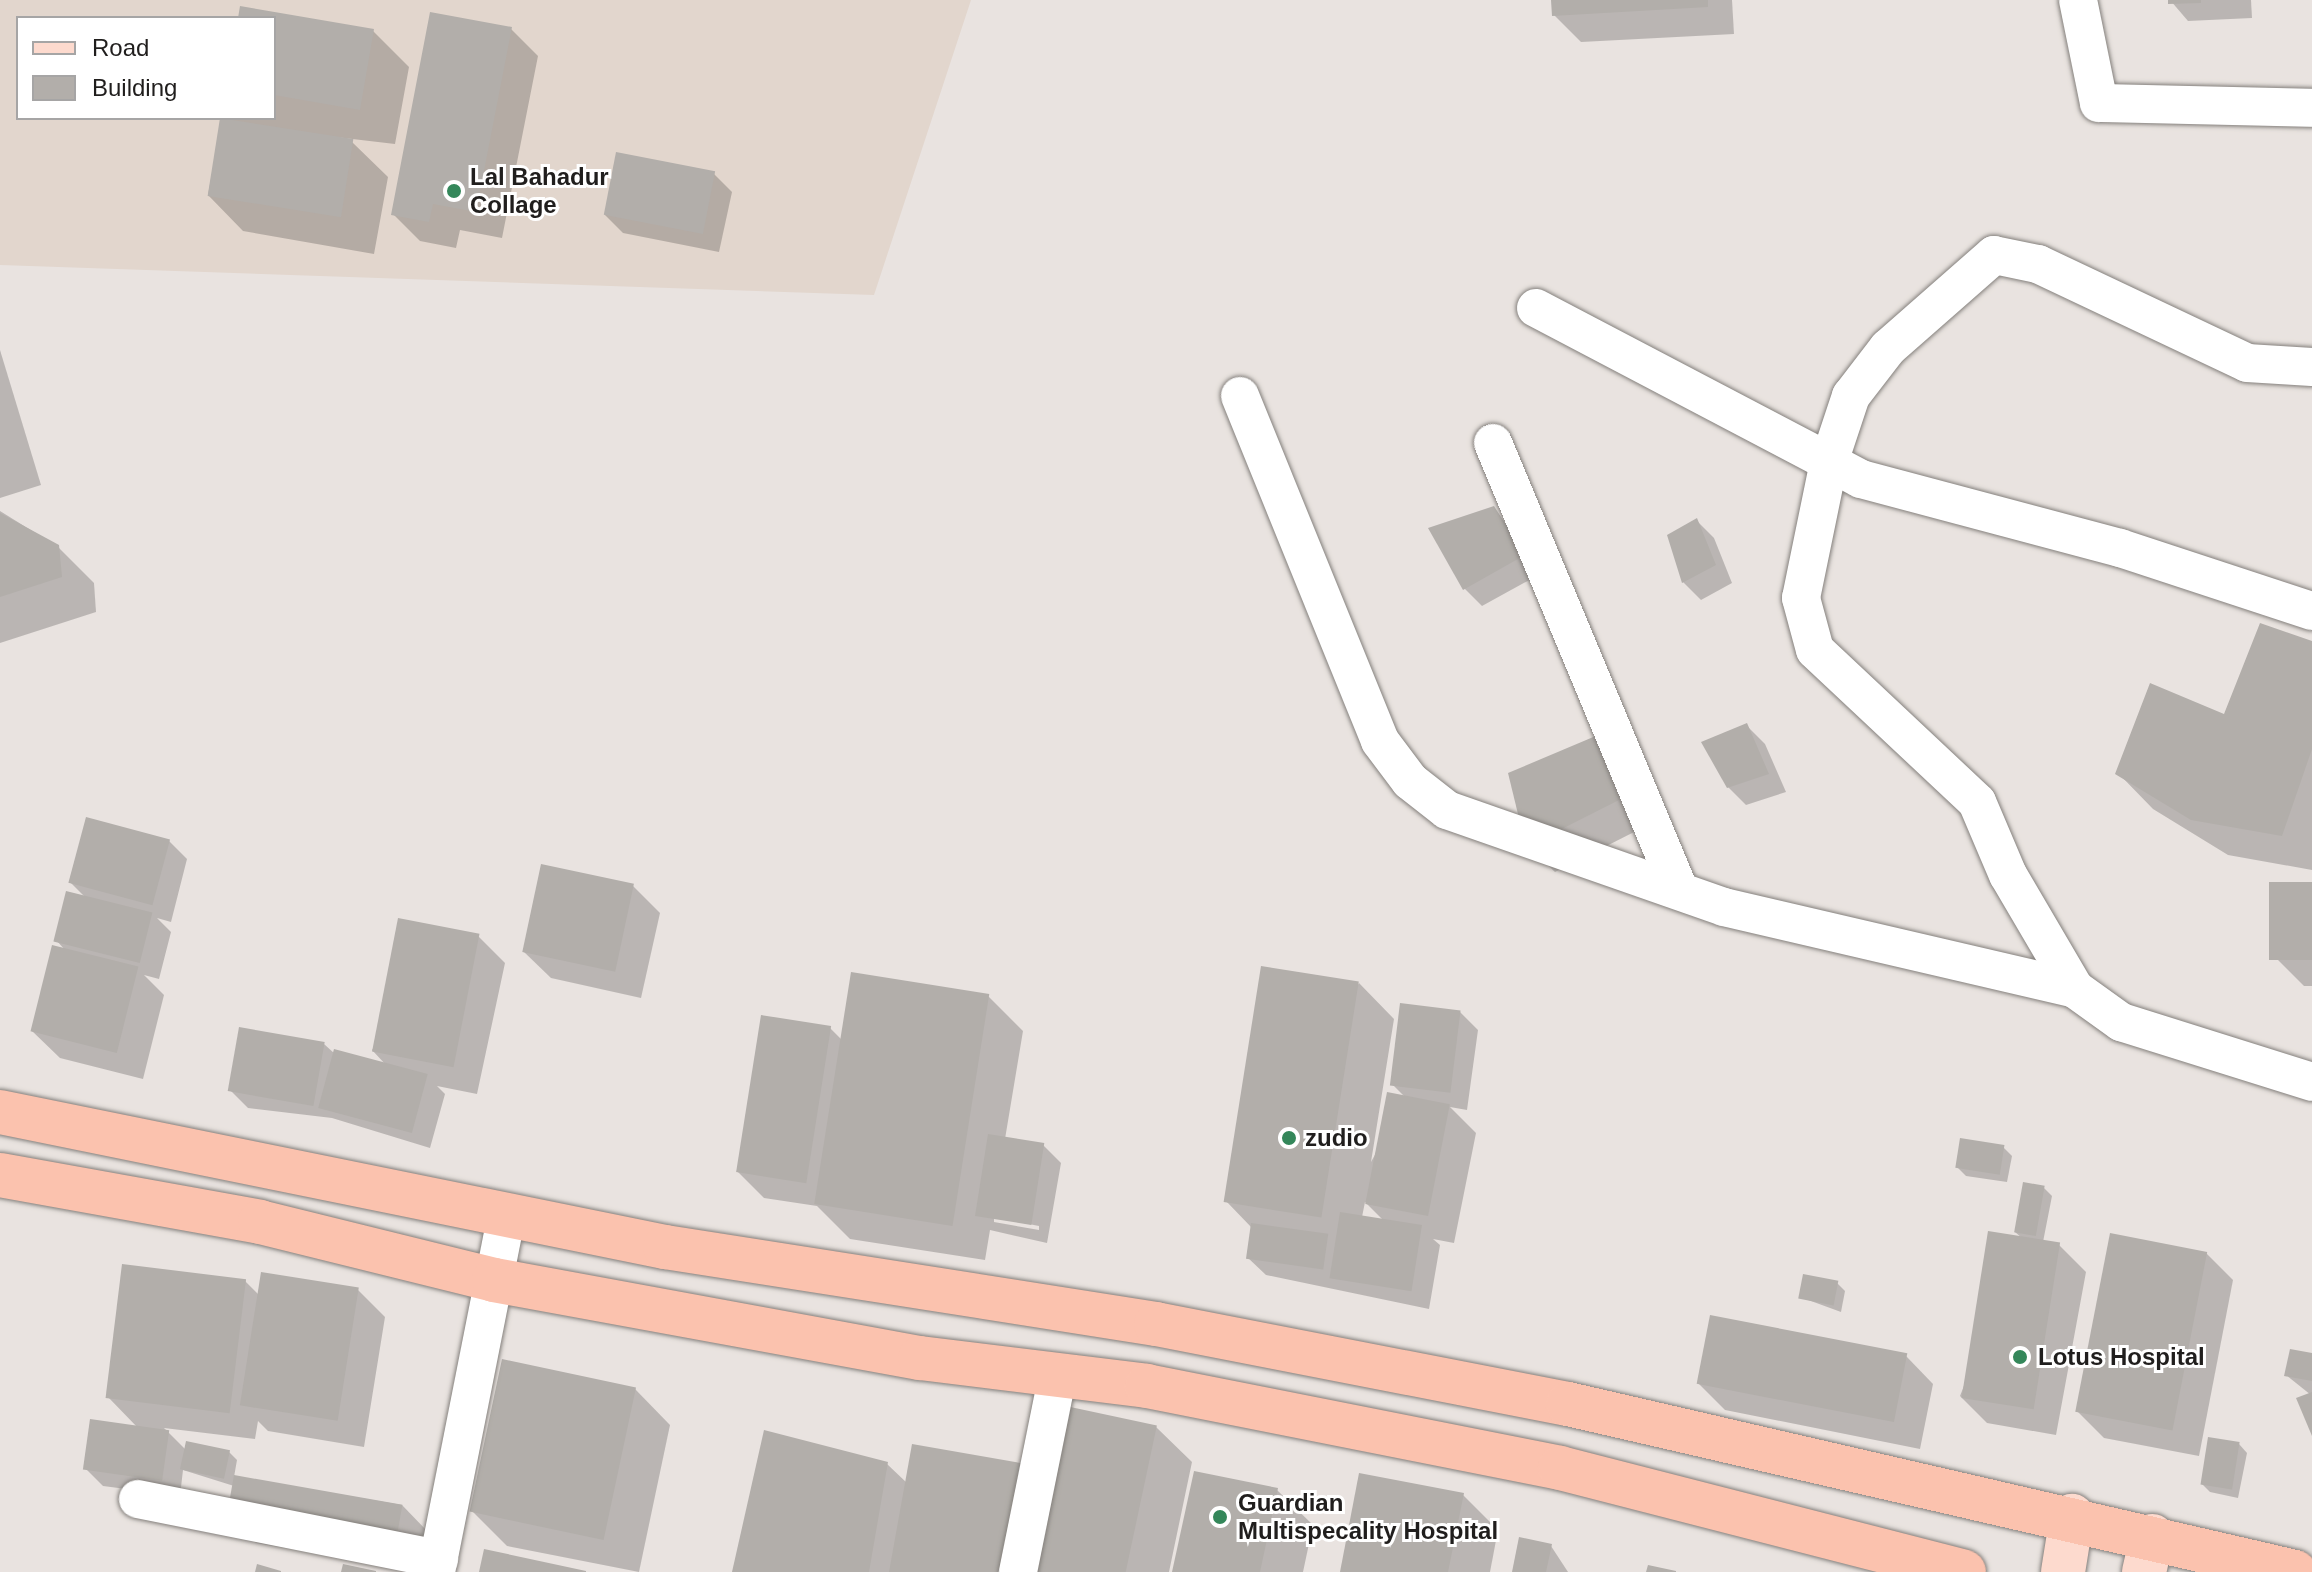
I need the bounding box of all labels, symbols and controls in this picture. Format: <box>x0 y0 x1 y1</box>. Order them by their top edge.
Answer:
legend <box>16 16 276 120</box>
text: Road <box>92 34 149 61</box>
text: Building <box>92 74 177 101</box>
place label: Lal Bahadur Collage <box>470 163 609 219</box>
marker: Lal Bahadur Collage <box>445 182 463 200</box>
place label: zudio <box>1305 1124 1368 1152</box>
marker: zudio <box>1280 1129 1298 1147</box>
place label: Lotus Hospital <box>2038 1343 2205 1371</box>
marker: Lotus Hospital <box>2009 1346 2031 1368</box>
place label: Guardian Multispecality Hospital <box>1238 1489 1498 1545</box>
marker: Guardian Multispecality Hospital <box>1209 1506 1231 1528</box>

